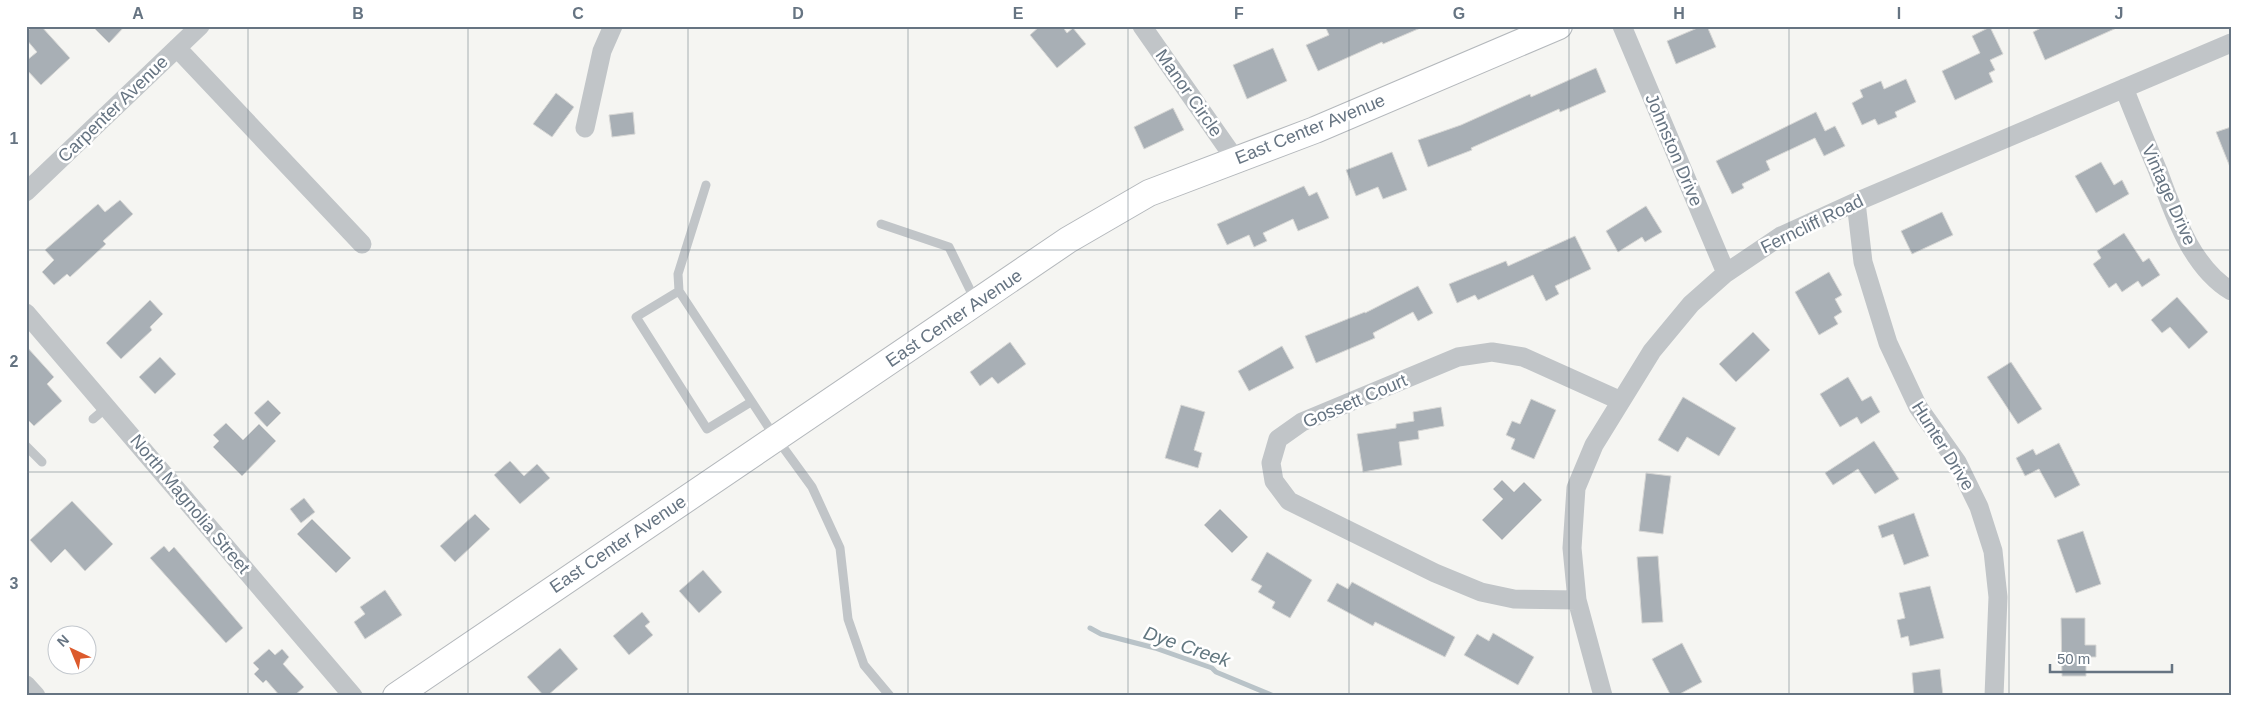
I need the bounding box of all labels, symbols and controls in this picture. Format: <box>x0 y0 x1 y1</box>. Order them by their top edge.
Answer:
text: A <box>132 5 144 22</box>
text: B <box>352 5 364 22</box>
text: C <box>572 5 584 22</box>
text: D <box>792 5 804 22</box>
text: E <box>1013 5 1024 22</box>
text: F <box>1234 5 1244 22</box>
text: G <box>1453 5 1465 22</box>
text: H <box>1673 5 1685 22</box>
text: I <box>1897 5 1901 22</box>
text: J <box>2115 5 2123 22</box>
street label: Manor Circle <box>1152 45 1226 141</box>
street label: Carpenter Avenue <box>54 52 172 166</box>
street label: East Center Avenue <box>1232 90 1388 168</box>
street label: Johnston Drive <box>1641 91 1707 209</box>
text: 1 <box>10 130 19 147</box>
street label: Vintage Drive <box>2138 142 2200 248</box>
street label: Ferncliff Road <box>1757 191 1867 257</box>
street label: East Center Avenue <box>882 265 1026 371</box>
text: 2 <box>10 353 19 370</box>
street label: Gossett Court <box>1300 370 1410 432</box>
street label: Hunter Drive <box>1908 398 1978 494</box>
street label: North Magnolia Street <box>126 431 254 577</box>
street label: East Center Avenue <box>546 491 690 597</box>
text: 3 <box>10 575 19 592</box>
water label: Dye Creek <box>1141 622 1234 671</box>
north arrow <box>48 624 98 674</box>
text: N <box>54 631 72 650</box>
scale bar <box>2050 642 2172 674</box>
text: 50 m <box>2057 650 2090 667</box>

